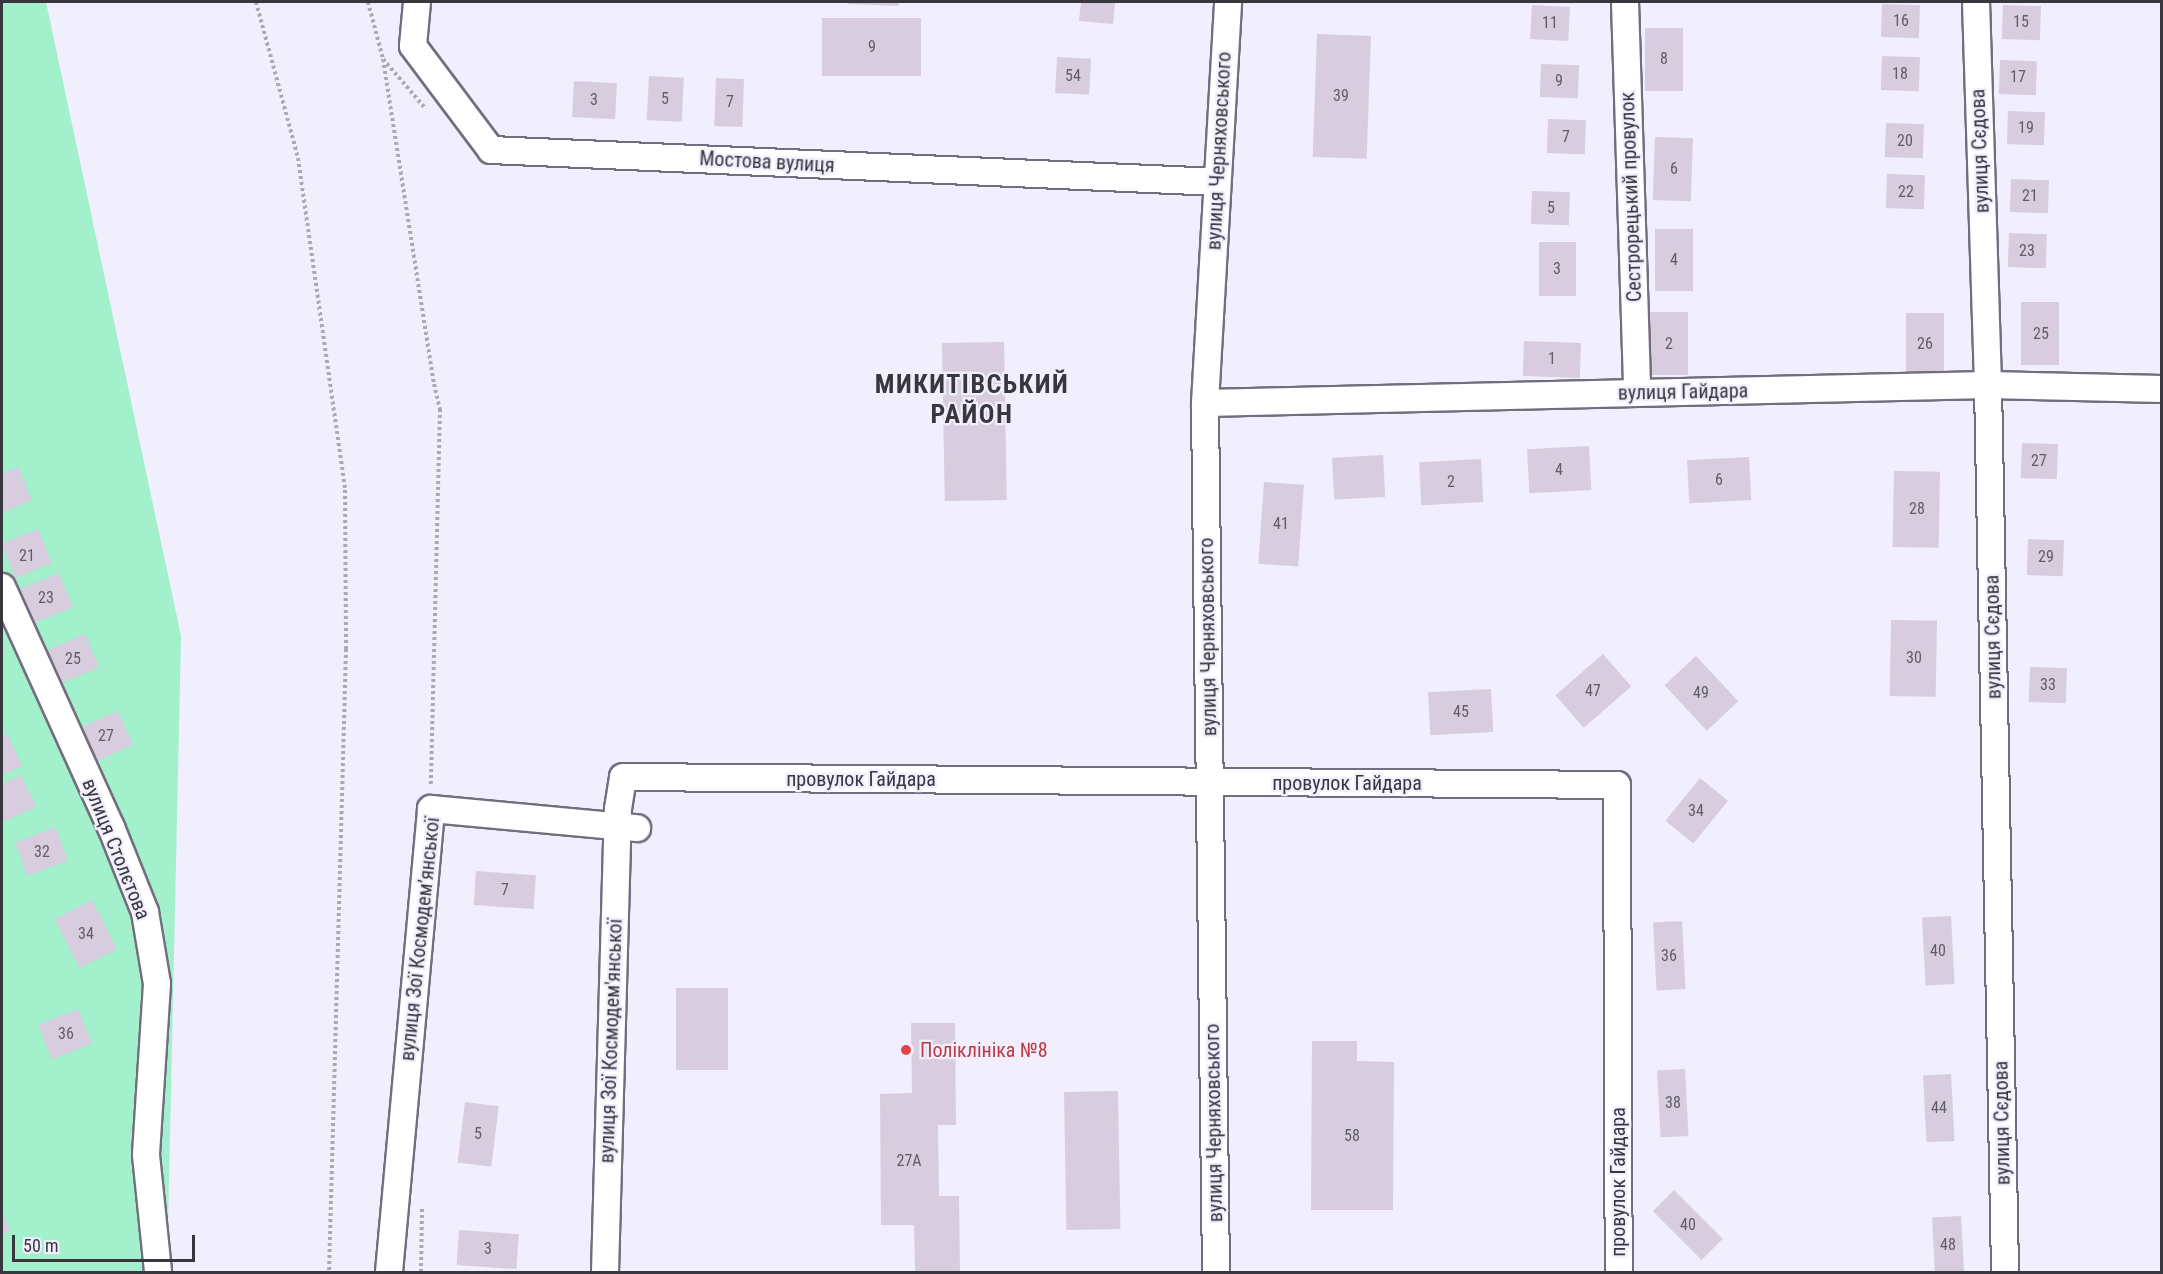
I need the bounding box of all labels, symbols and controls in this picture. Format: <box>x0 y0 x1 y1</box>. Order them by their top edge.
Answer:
house number: 16 <box>1893 11 1909 31</box>
house number: 15 <box>2013 12 2029 32</box>
house number: 11 <box>1542 13 1558 33</box>
house number: 9 <box>868 37 876 57</box>
house number: 8 <box>1660 49 1668 69</box>
street label: вулиця Черняховського <box>1202 51 1236 251</box>
house number: 18 <box>1892 64 1908 84</box>
house number: 54 <box>1065 66 1081 86</box>
house number: 17 <box>2010 67 2026 87</box>
house number: 9 <box>1555 71 1563 91</box>
house number: 39 <box>1333 86 1349 106</box>
street label: вулиця Сєдова <box>1966 88 1994 214</box>
house number: 5 <box>661 89 669 109</box>
house number: 3 <box>590 90 598 110</box>
house number: 7 <box>726 92 734 112</box>
street label: Сестрорецький провулок <box>1615 92 1647 302</box>
house number: 19 <box>2018 118 2034 138</box>
house number: 7 <box>1562 127 1570 147</box>
house number: 20 <box>1897 131 1913 151</box>
street label: Мостова вулиця <box>699 146 835 178</box>
house number: 6 <box>1670 159 1678 179</box>
house number: 22 <box>1898 182 1914 202</box>
house number: 21 <box>2022 186 2038 206</box>
house number: 5 <box>1547 198 1555 218</box>
house number: 23 <box>2019 241 2035 261</box>
house number: 4 <box>1670 250 1678 270</box>
house number: 3 <box>1553 259 1561 279</box>
house number: 25 <box>2033 324 2049 344</box>
house number: 2 <box>1665 334 1673 354</box>
house number: 26 <box>1917 334 1933 354</box>
house number: 1 <box>1548 349 1556 369</box>
district label: МИКИТІВСЬКИЙ РАЙОН <box>875 369 1069 430</box>
street label: вулиця Гайдара <box>1618 379 1748 405</box>
house number: 27 <box>2031 451 2047 471</box>
house number: 4 <box>1555 460 1563 480</box>
house number: 6 <box>1715 470 1723 490</box>
house number: 2 <box>1447 472 1455 492</box>
house number: 28 <box>1909 499 1925 519</box>
house number: 41 <box>1273 514 1289 534</box>
street label: вулиця Черняховського <box>1194 538 1222 736</box>
house number: 21 <box>19 546 35 566</box>
house number: 29 <box>2038 547 2054 567</box>
street label: вулиця Сєдова <box>1980 575 2006 699</box>
house number: 23 <box>38 588 54 608</box>
house number: 30 <box>1906 648 1922 668</box>
house number: 25 <box>65 649 81 669</box>
house number: 33 <box>2040 675 2056 695</box>
house number: 47 <box>1585 681 1601 701</box>
house number: 49 <box>1693 683 1709 703</box>
house number: 45 <box>1453 702 1469 722</box>
house number: 27 <box>98 726 114 746</box>
street label: провулок Гайдара <box>786 767 936 791</box>
street label: провулок Гайдара <box>1272 771 1422 795</box>
street label: вулиця Столєтова <box>77 775 155 923</box>
house number: 34 <box>1688 801 1704 821</box>
street label: вулиця Зої Космодем’янської <box>395 816 445 1062</box>
house number: 32 <box>34 842 50 862</box>
house number: 7 <box>501 880 509 900</box>
street label: вулиця Зої Космодем'янської <box>595 918 627 1164</box>
house number: 34 <box>78 924 94 944</box>
house number: 40 <box>1930 941 1946 961</box>
house number: 36 <box>1661 946 1677 966</box>
house number: 36 <box>58 1024 74 1044</box>
street label: вулиця Черняховського <box>1200 1024 1228 1222</box>
place label: Поліклініка №8 <box>920 1038 1048 1062</box>
marker: Поліклініка №8 <box>897 1041 915 1059</box>
street label: вулиця Сєдова <box>1989 1061 2015 1185</box>
house number: 38 <box>1665 1093 1681 1113</box>
house number: 44 <box>1931 1098 1947 1118</box>
street label: провулок Гайдара <box>1606 1107 1630 1257</box>
house number: 5 <box>474 1124 482 1144</box>
house number: 58 <box>1344 1126 1360 1146</box>
house number: 27А <box>896 1151 922 1171</box>
house number: 40 <box>1680 1215 1696 1235</box>
scale bar <box>15 1223 198 1261</box>
text: 50 m <box>23 1235 58 1256</box>
house number: 48 <box>1940 1235 1956 1255</box>
house number: 3 <box>484 1239 492 1259</box>

